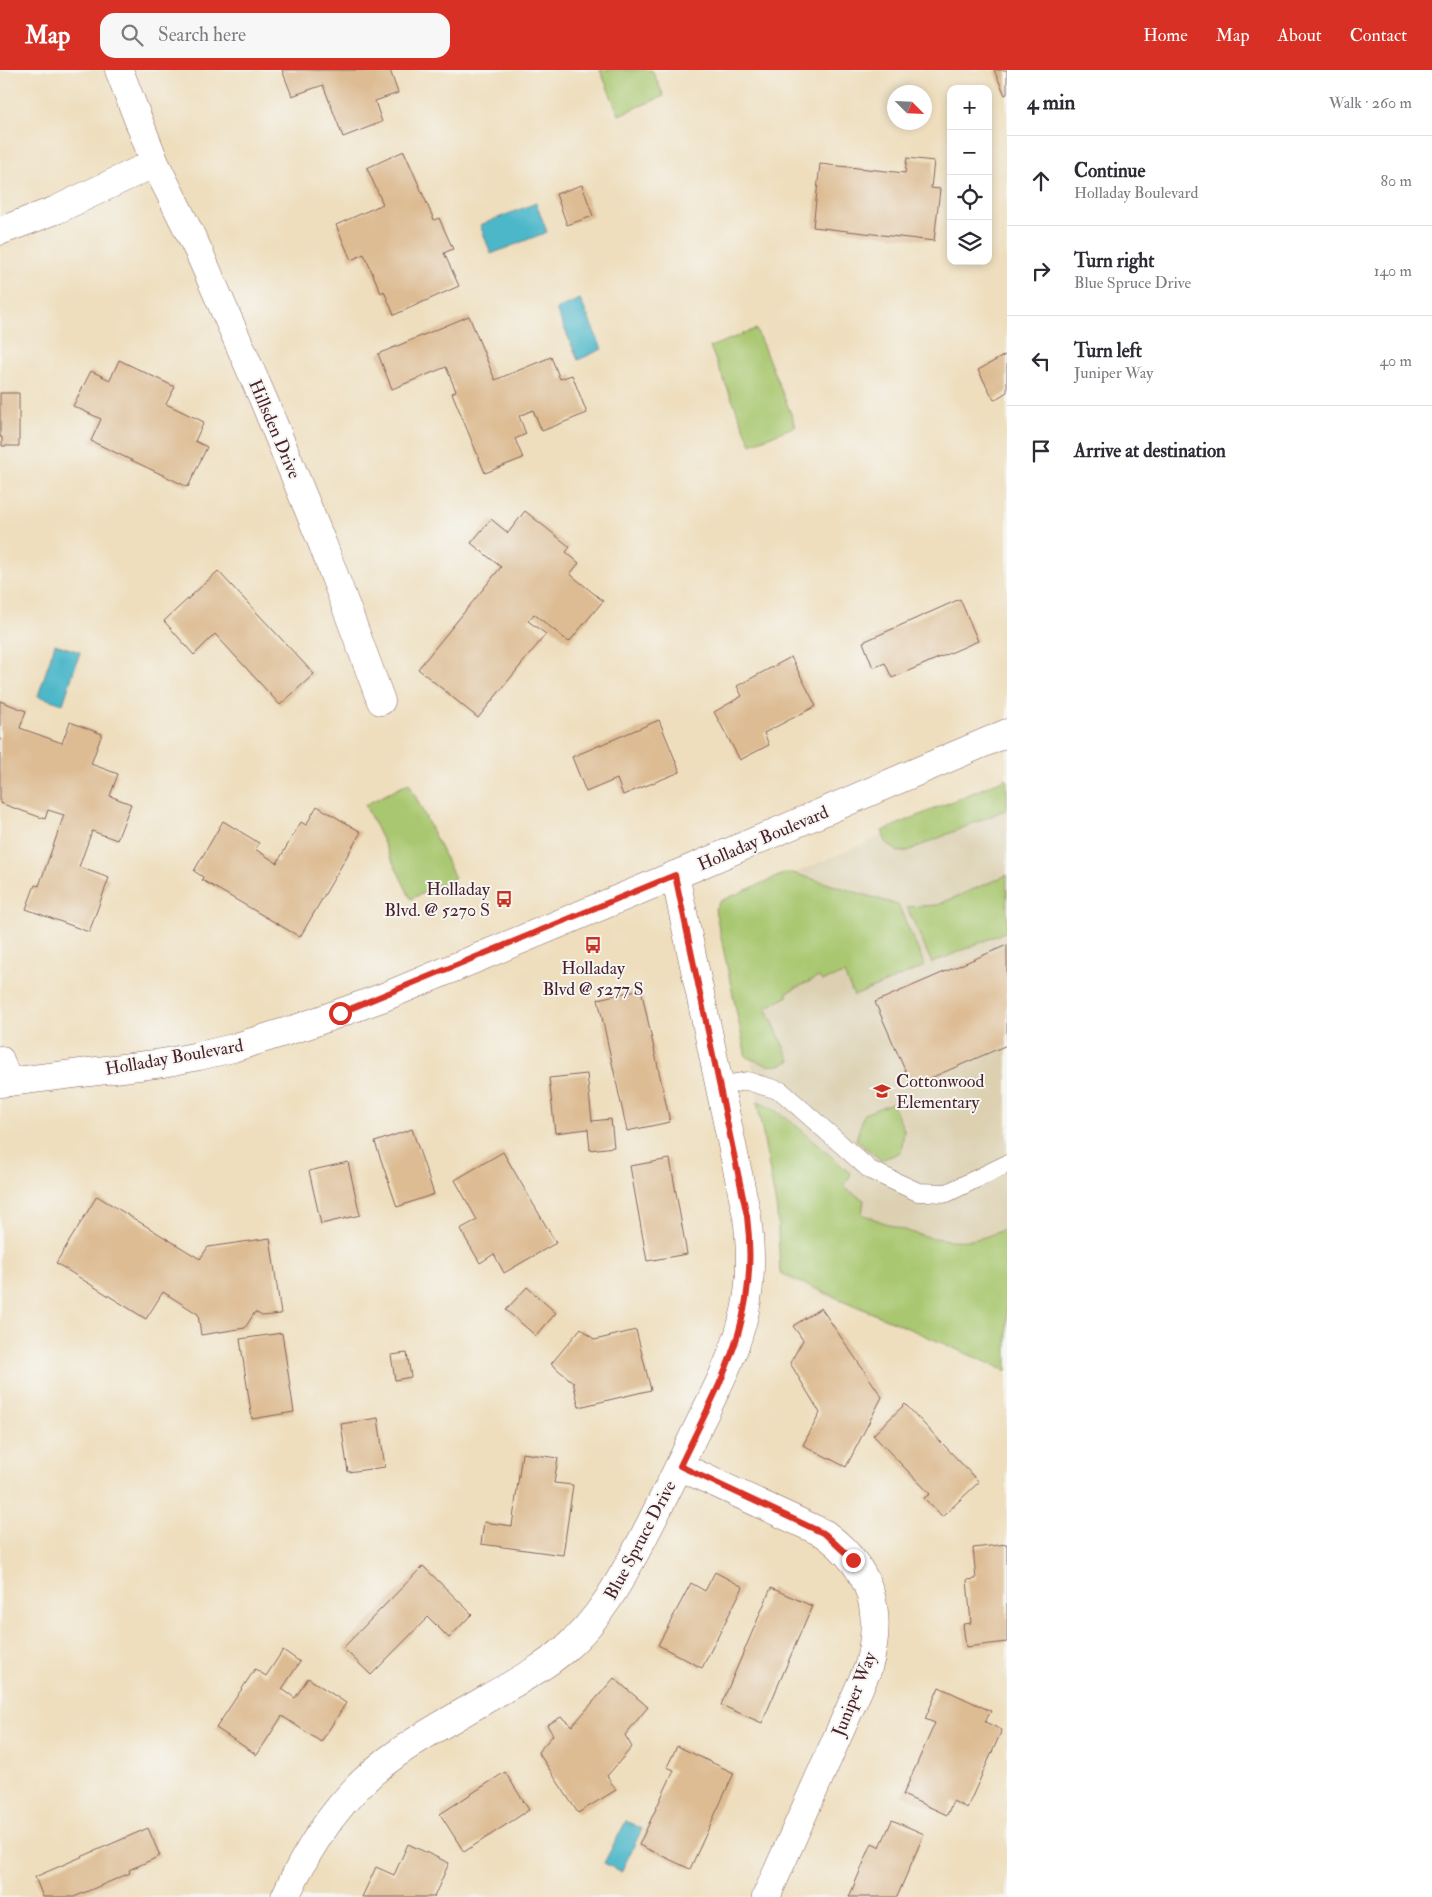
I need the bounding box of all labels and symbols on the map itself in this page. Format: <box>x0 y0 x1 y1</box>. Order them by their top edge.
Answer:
north arrow <box>887 85 932 130</box>
street label: Hillsden Drive <box>243 376 306 483</box>
street label: Holladay Boulevard <box>694 800 832 876</box>
place label: Holladay Blvd. @ 5270 S <box>384 878 491 922</box>
bus stop icon: Holladay Blvd. @ 5270 S <box>494 889 514 909</box>
bus stop icon: Holladay Blvd @ 5277 S <box>583 935 603 955</box>
place label: Holladay Blvd @ 5277 S <box>542 957 644 1001</box>
route start <box>329 1002 352 1025</box>
street label: Holladay Boulevard <box>103 1034 245 1081</box>
place label: Cottonwood Elementary <box>896 1070 985 1114</box>
school or university icon: Cottonwood Elementary <box>872 1081 892 1101</box>
street label: Blue Spruce Drive <box>599 1476 682 1604</box>
route end <box>842 1549 865 1572</box>
street label: Juniper Way <box>827 1648 882 1741</box>

